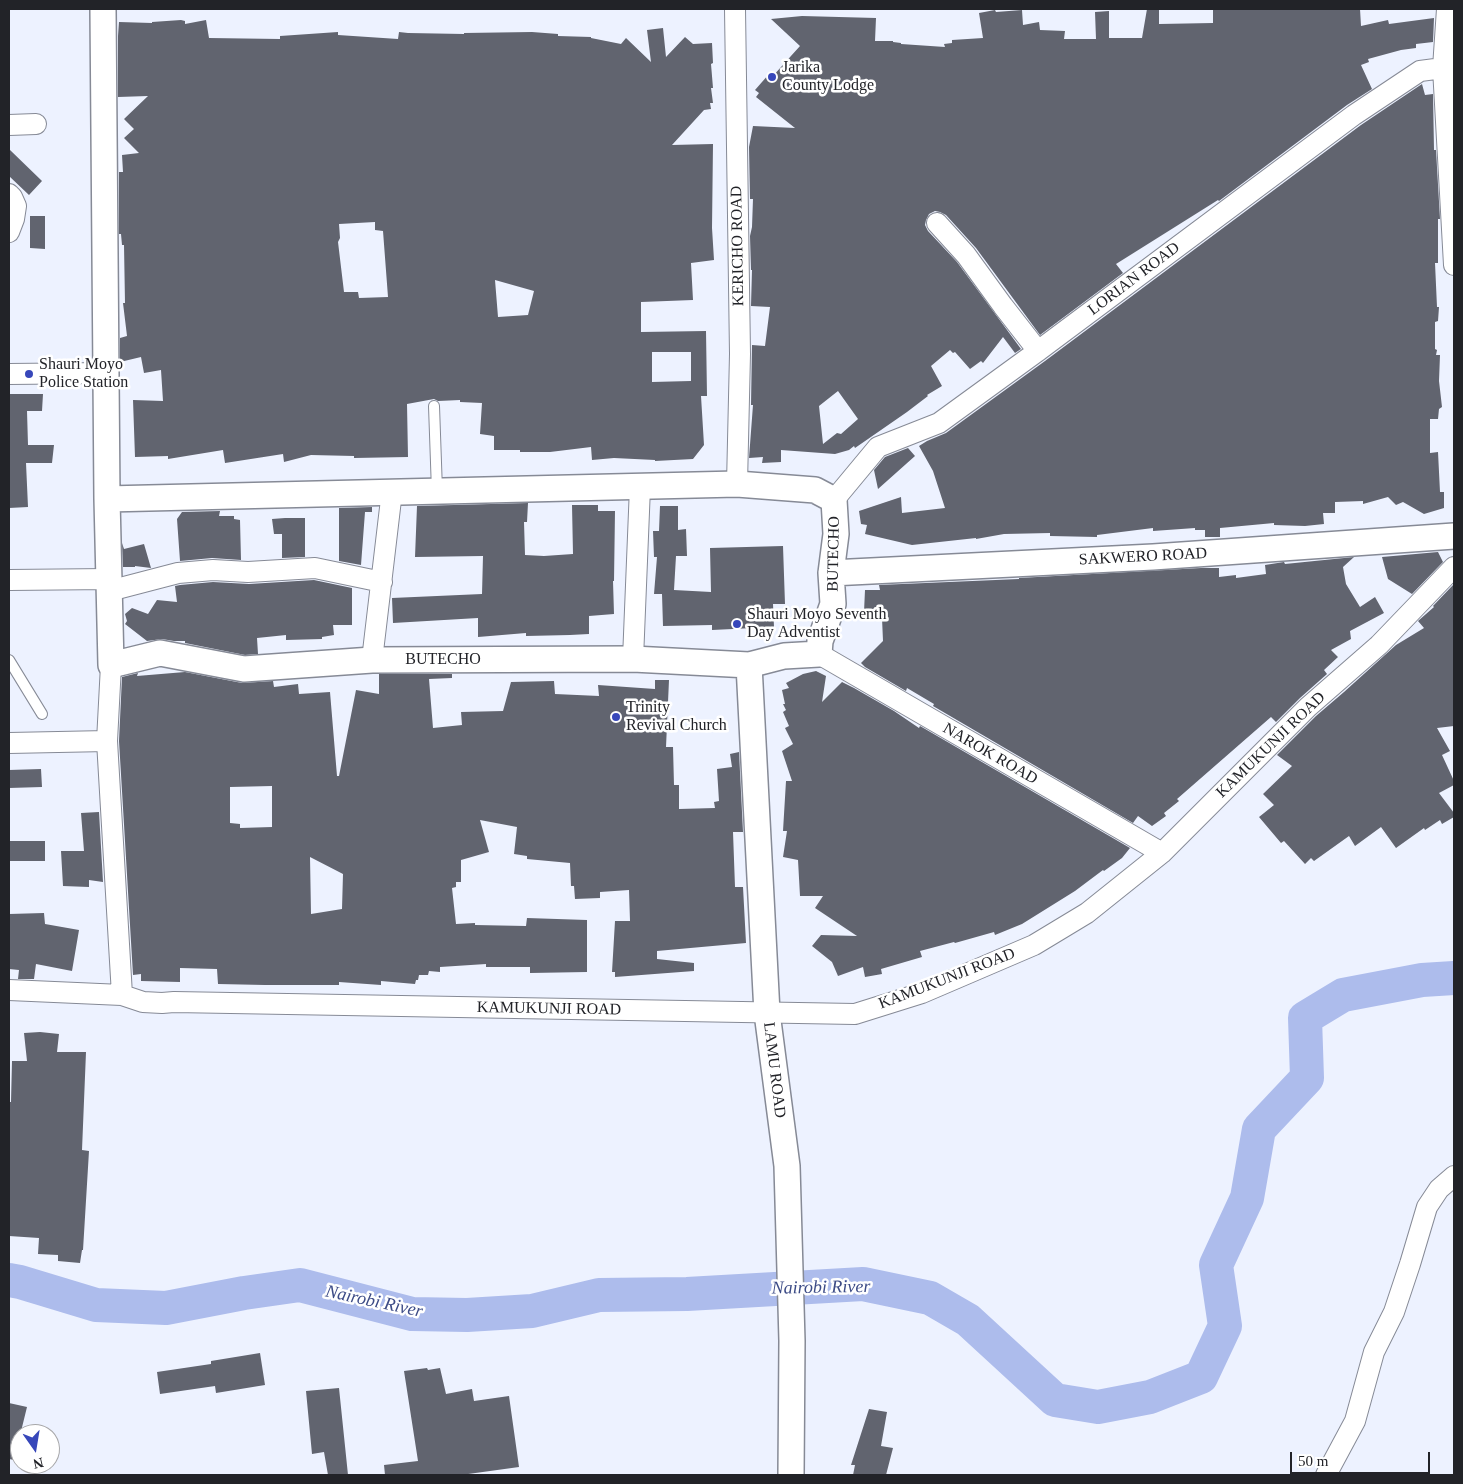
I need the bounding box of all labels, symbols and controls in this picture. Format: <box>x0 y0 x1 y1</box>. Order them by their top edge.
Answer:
place label: Jarika County Lodge <box>782 58 874 96</box>
marker: Jarika County Lodge <box>766 71 778 83</box>
street label: KERICHO ROAD <box>727 186 749 306</box>
street label: LORIAN ROAD <box>1084 238 1184 320</box>
place label: Shauri Moyo Police Station <box>39 355 128 393</box>
marker: Shauri Moyo Police Station <box>23 368 35 380</box>
street label: BUTECHO <box>824 516 844 592</box>
street label: SAKWERO ROAD <box>1078 544 1208 570</box>
place label: Shauri Moyo Seventh Day Adventist <box>747 605 887 643</box>
marker: Shauri Moyo Seventh Day Adventist <box>731 618 743 630</box>
street label: BUTECHO <box>405 650 481 670</box>
street label: KAMUKUNJI ROAD <box>1212 688 1330 802</box>
place label: Trinity Revival Church <box>626 698 727 736</box>
marker: Trinity Revival Church <box>610 711 622 723</box>
street label: NAROK ROAD <box>939 719 1041 789</box>
street label: KAMUKUNJI ROAD <box>876 944 1018 1014</box>
street label: KAMUKUNJI ROAD <box>477 998 621 1020</box>
street label: LAMU ROAD <box>759 1021 789 1119</box>
water label: Nairobi River <box>771 1276 871 1300</box>
water label: Nairobi River <box>323 1281 425 1323</box>
north arrow <box>10 1424 60 1474</box>
scale bar <box>1293 1442 1433 1474</box>
text: 50 m <box>1298 1453 1328 1469</box>
text: N <box>32 1455 45 1472</box>

